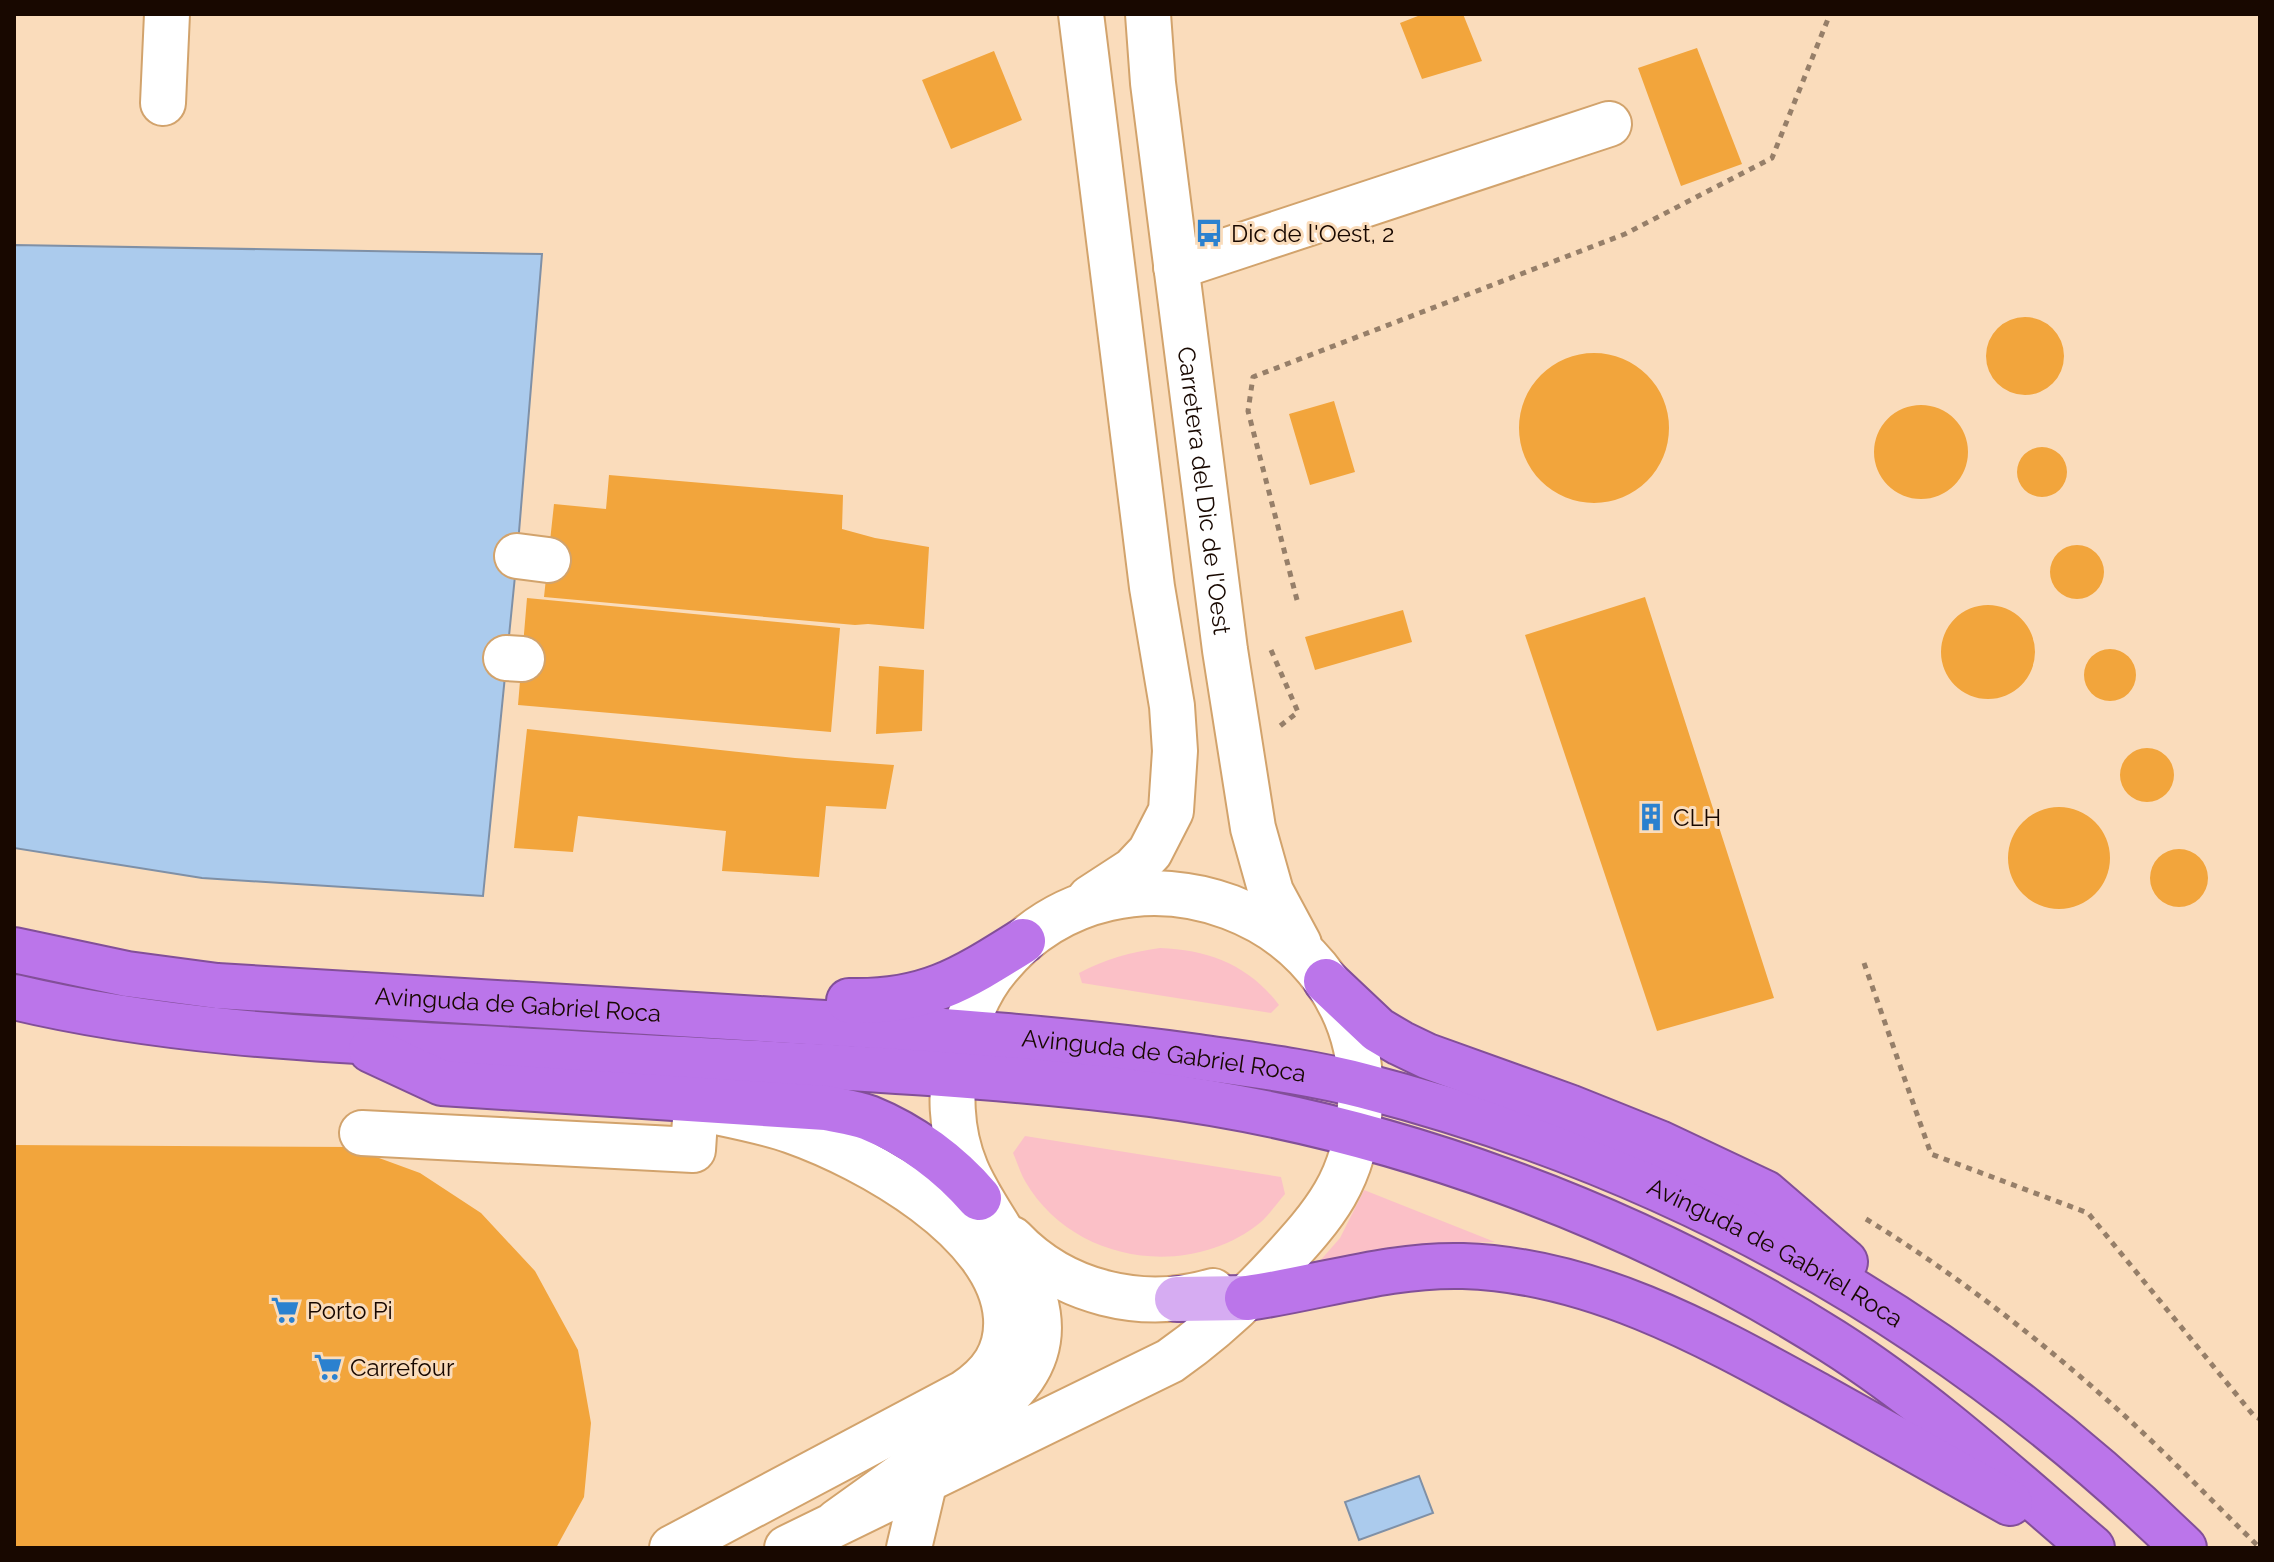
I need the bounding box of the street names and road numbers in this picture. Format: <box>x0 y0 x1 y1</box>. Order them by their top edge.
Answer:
street label: Carretera del Dic de l'Oest <box>1172 345 1237 636</box>
street label: Avinguda de Gabriel Roca <box>374 981 662 1027</box>
street label: Avinguda de Gabriel Roca <box>1020 1023 1308 1088</box>
street label: Avinguda de Gabriel Roca <box>1643 1171 1909 1333</box>

